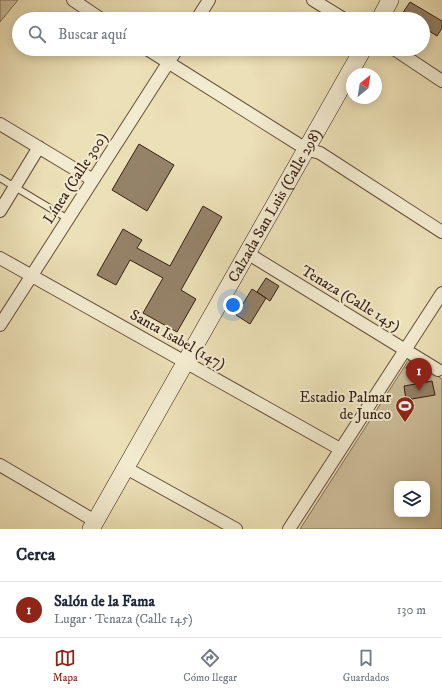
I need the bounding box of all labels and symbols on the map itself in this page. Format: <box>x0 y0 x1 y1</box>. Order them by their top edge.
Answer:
north arrow <box>346 68 382 104</box>
street label: Calzada San Luis (Calle 298) <box>224 125 326 286</box>
street label: Línea (Calle 300) <box>39 129 112 227</box>
street label: Tenaza (Calle 145) <box>298 261 404 336</box>
your location <box>223 295 243 315</box>
street label: Santa Isabel (147) <box>127 305 229 374</box>
pin: 1 <box>406 358 432 391</box>
place label: Estadio Palmar de Junco <box>300 388 391 424</box>
sports icon: Estadio Palmar de Junco <box>394 395 416 423</box>

